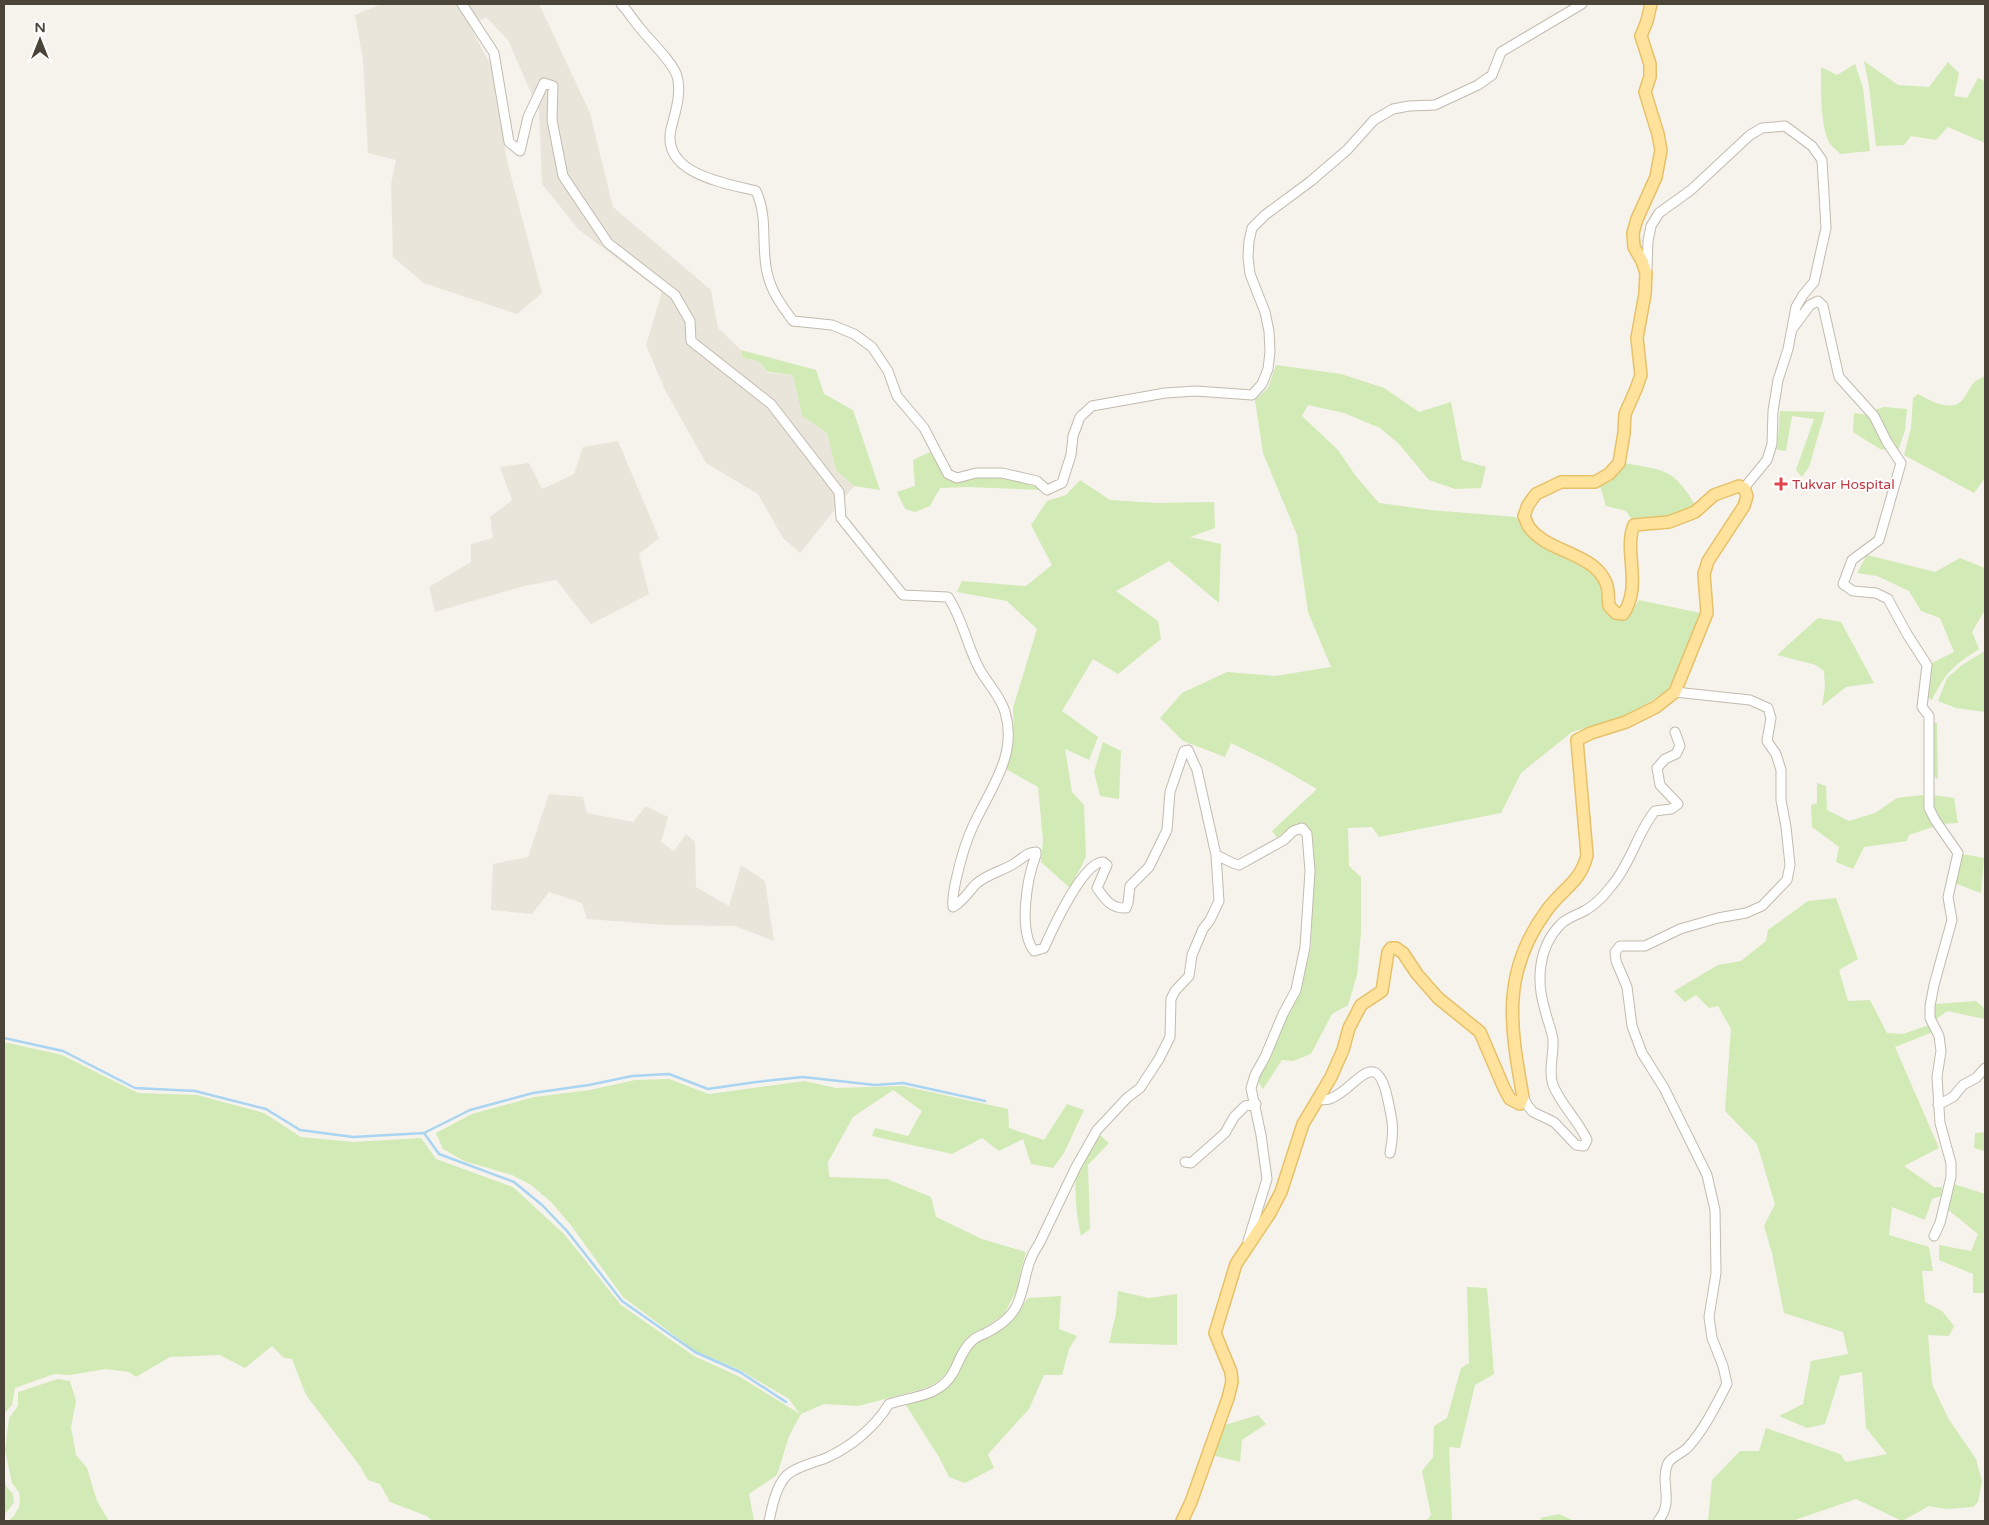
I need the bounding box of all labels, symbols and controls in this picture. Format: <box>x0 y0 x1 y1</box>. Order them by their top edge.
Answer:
north arrow <box>15 15 65 65</box>
text: N <box>34 19 46 36</box>
place label: Tukvar Hospital <box>1792 476 1895 493</box>
marker: Tukvar Hospital <box>1774 477 1788 491</box>

